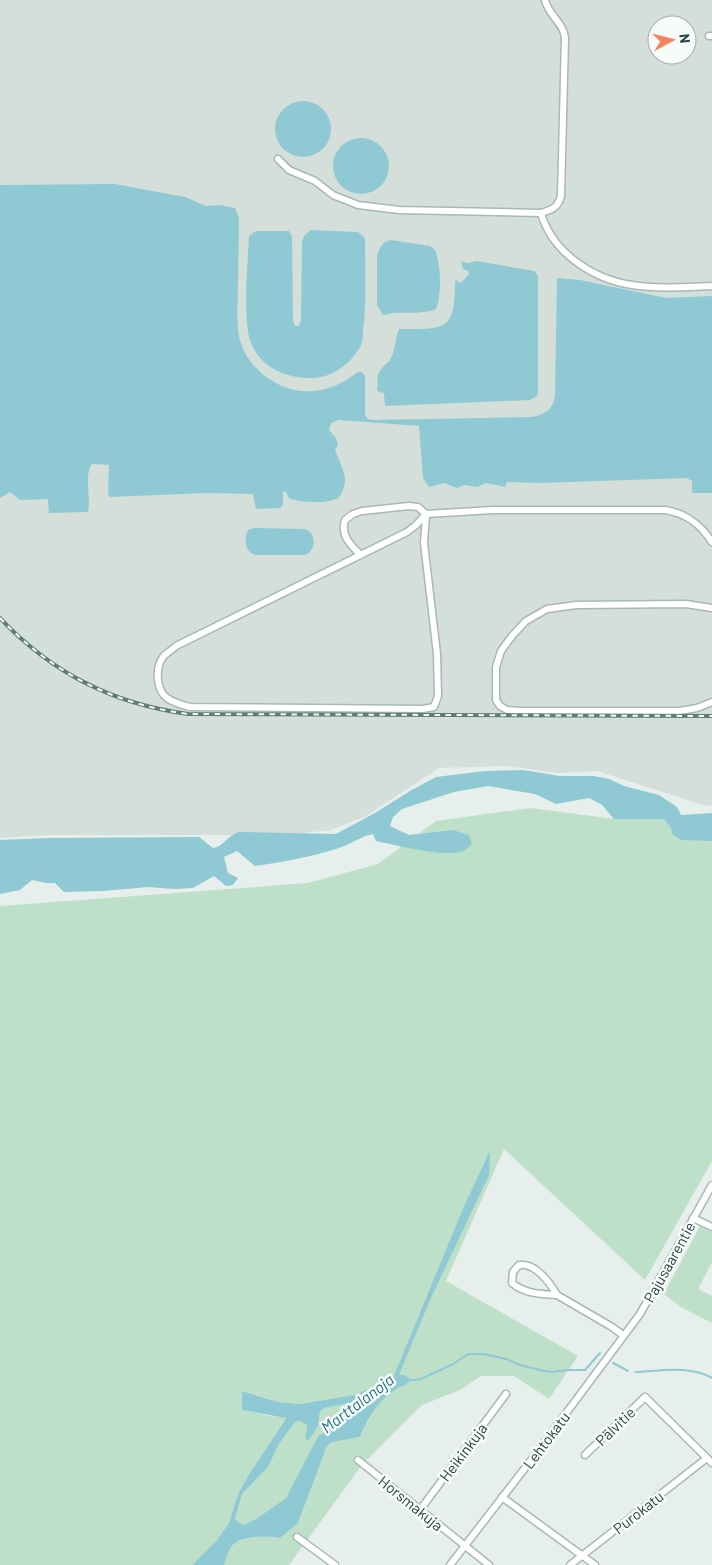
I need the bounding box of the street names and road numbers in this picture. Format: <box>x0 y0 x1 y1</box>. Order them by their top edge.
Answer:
street label: Pajusaarentie <box>639 1218 699 1306</box>
street label: Pälvitie <box>591 1403 639 1449</box>
street label: Lehtokatu <box>519 1408 573 1472</box>
street label: Heikinkuja <box>435 1419 491 1485</box>
street label: Horsmakuja <box>375 1472 447 1534</box>
street label: Purokatu <box>609 1487 667 1537</box>

